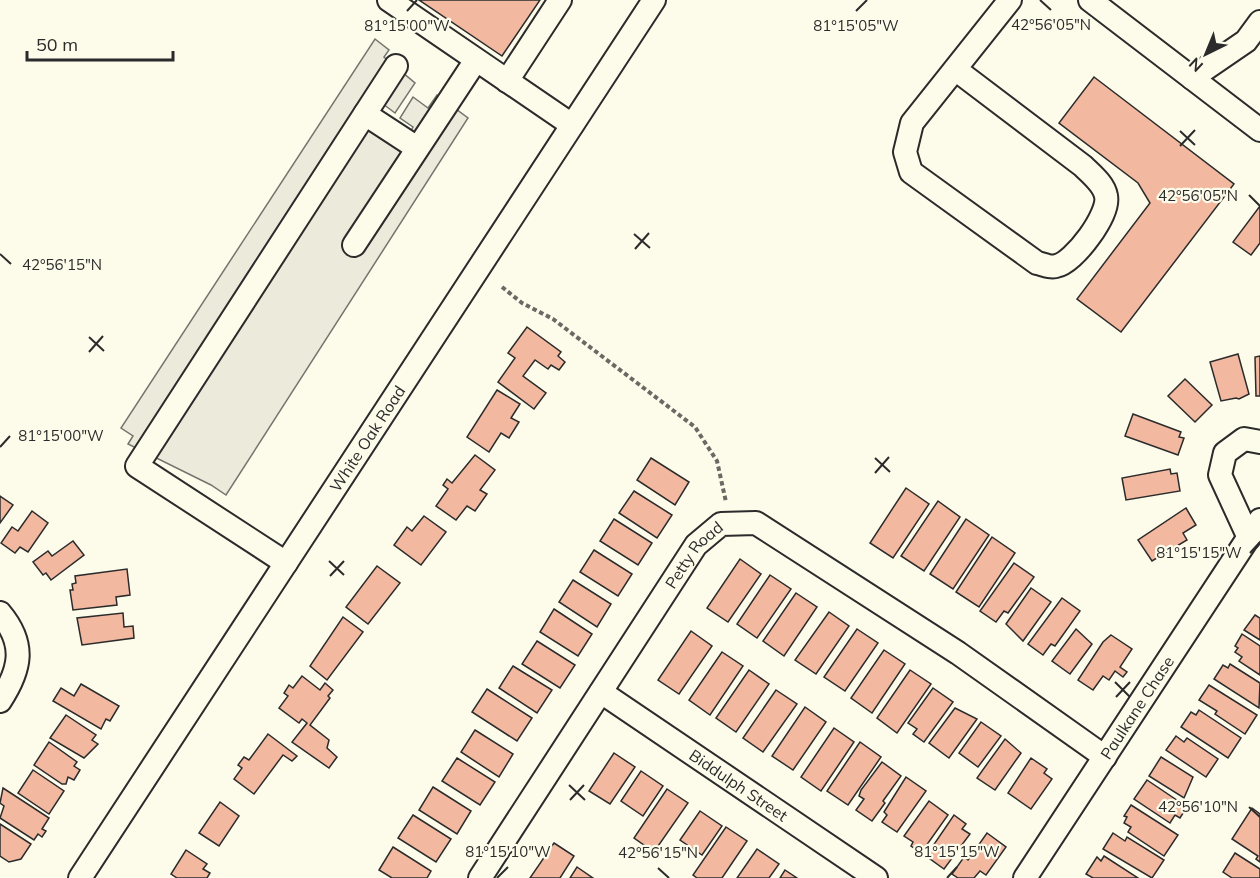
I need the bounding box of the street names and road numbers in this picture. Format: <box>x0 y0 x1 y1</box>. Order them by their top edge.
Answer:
street label: White Oak Road <box>325 382 409 496</box>
street label: Petty Road <box>661 517 727 592</box>
street label: Paulkane Chase <box>1096 652 1178 763</box>
street label: Biddulph Street <box>685 745 792 826</box>

